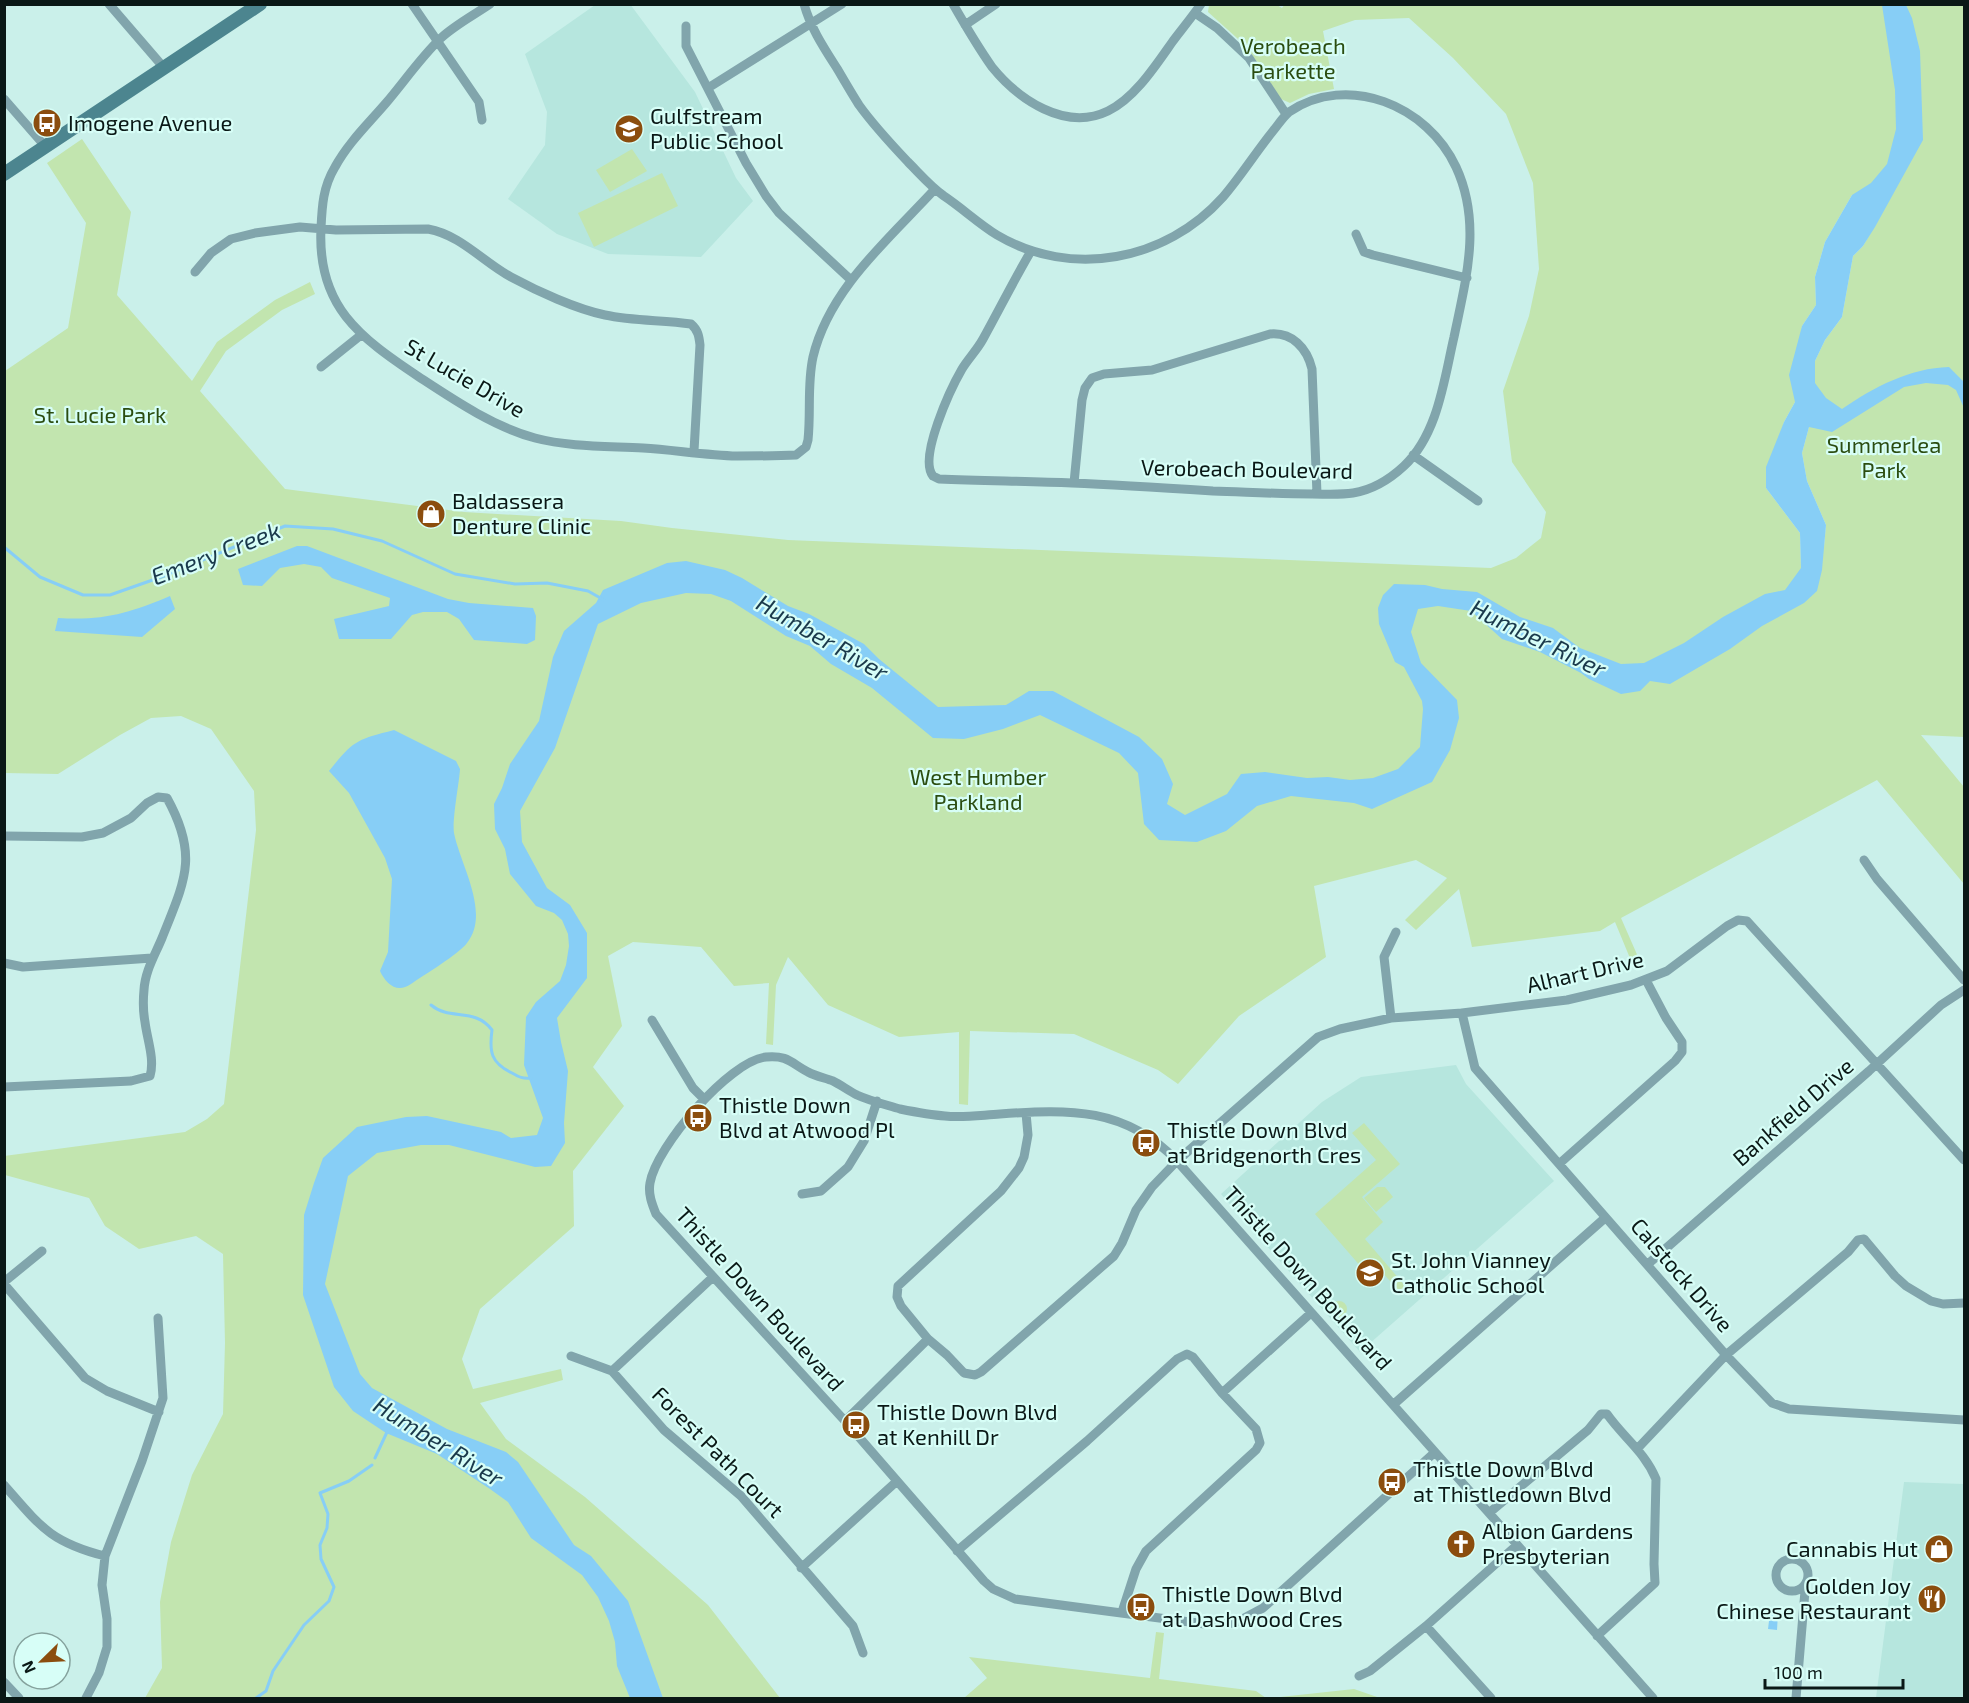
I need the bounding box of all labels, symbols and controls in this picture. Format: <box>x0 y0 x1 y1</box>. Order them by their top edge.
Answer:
park label: Verobeach Parkette <box>1240 32 1346 83</box>
place label: Gulfstream Public School <box>650 102 784 153</box>
bus stop icon: Imogene Avenue <box>31 107 63 139</box>
place label: Imogene Avenue <box>68 109 232 135</box>
school or university icon: Gulfstream Public School <box>613 113 645 145</box>
street label: St Lucie Drive <box>401 332 530 422</box>
park label: St. Lucie Park <box>34 401 166 427</box>
park label: Summerlea Park <box>1827 431 1941 482</box>
street label: Verobeach Boulevard <box>1141 453 1353 483</box>
place label: Baldassera Denture Clinic <box>452 487 591 538</box>
shop icon: Baldassera Denture Clinic <box>415 498 447 530</box>
water label: Emery Creek <box>147 515 284 591</box>
water label: Humber River <box>752 587 894 686</box>
water label: Humber River <box>1466 592 1612 683</box>
park label: West Humber Parkland <box>910 763 1046 814</box>
street label: Alhart Drive <box>1524 945 1646 997</box>
street label: Bankfield Drive <box>1727 1052 1858 1171</box>
place label: Thistle Down Blvd at Atwood Pl <box>719 1091 895 1142</box>
bus stop icon: Thistle Down Blvd at Atwood Pl <box>682 1102 714 1134</box>
place label: Thistle Down Blvd at Bridgenorth Cres <box>1167 1116 1361 1167</box>
bus stop icon: Thistle Down Blvd at Bridgenorth Cres <box>1130 1127 1162 1159</box>
street label: Thistle Down Boulevard <box>1219 1180 1398 1375</box>
street label: Thistle Down Boulevard <box>671 1201 850 1396</box>
street label: Calstock Drive <box>1626 1212 1739 1336</box>
place label: St. John Vianney Catholic School <box>1391 1246 1551 1297</box>
school or university icon: St. John Vianney Catholic School <box>1354 1257 1386 1289</box>
street label: Forest Path Court <box>648 1380 790 1522</box>
water label: Humber River <box>369 1389 509 1492</box>
place label: Thistle Down Blvd at Kenhill Dr <box>877 1398 1058 1449</box>
bus stop icon: Thistle Down Blvd at Kenhill Dr <box>840 1409 872 1441</box>
place label: Thistle Down Blvd at Thistledown Blvd <box>1413 1455 1612 1506</box>
bus stop icon: Thistle Down Blvd at Thistledown Blvd <box>1376 1466 1408 1498</box>
place label: Albion Gardens Presbyterian <box>1482 1517 1633 1568</box>
church icon: Albion Gardens Presbyterian <box>1445 1528 1477 1560</box>
shop icon: Cannabis Hut <box>1923 1533 1955 1565</box>
place label: Cannabis Hut <box>1786 1535 1918 1561</box>
place label: Golden Joy Chinese Restaurant <box>1716 1572 1911 1623</box>
place label: Thistle Down Blvd at Dashwood Cres <box>1162 1580 1343 1631</box>
restaurant icon: Golden Joy Chinese Restaurant <box>1916 1583 1948 1615</box>
bus stop icon: Thistle Down Blvd at Dashwood Cres <box>1125 1591 1157 1623</box>
north arrow <box>12 1631 72 1691</box>
scale bar <box>1765 1652 1903 1690</box>
text: N <box>17 1658 39 1676</box>
text: 100 m <box>1774 1661 1823 1683</box>

